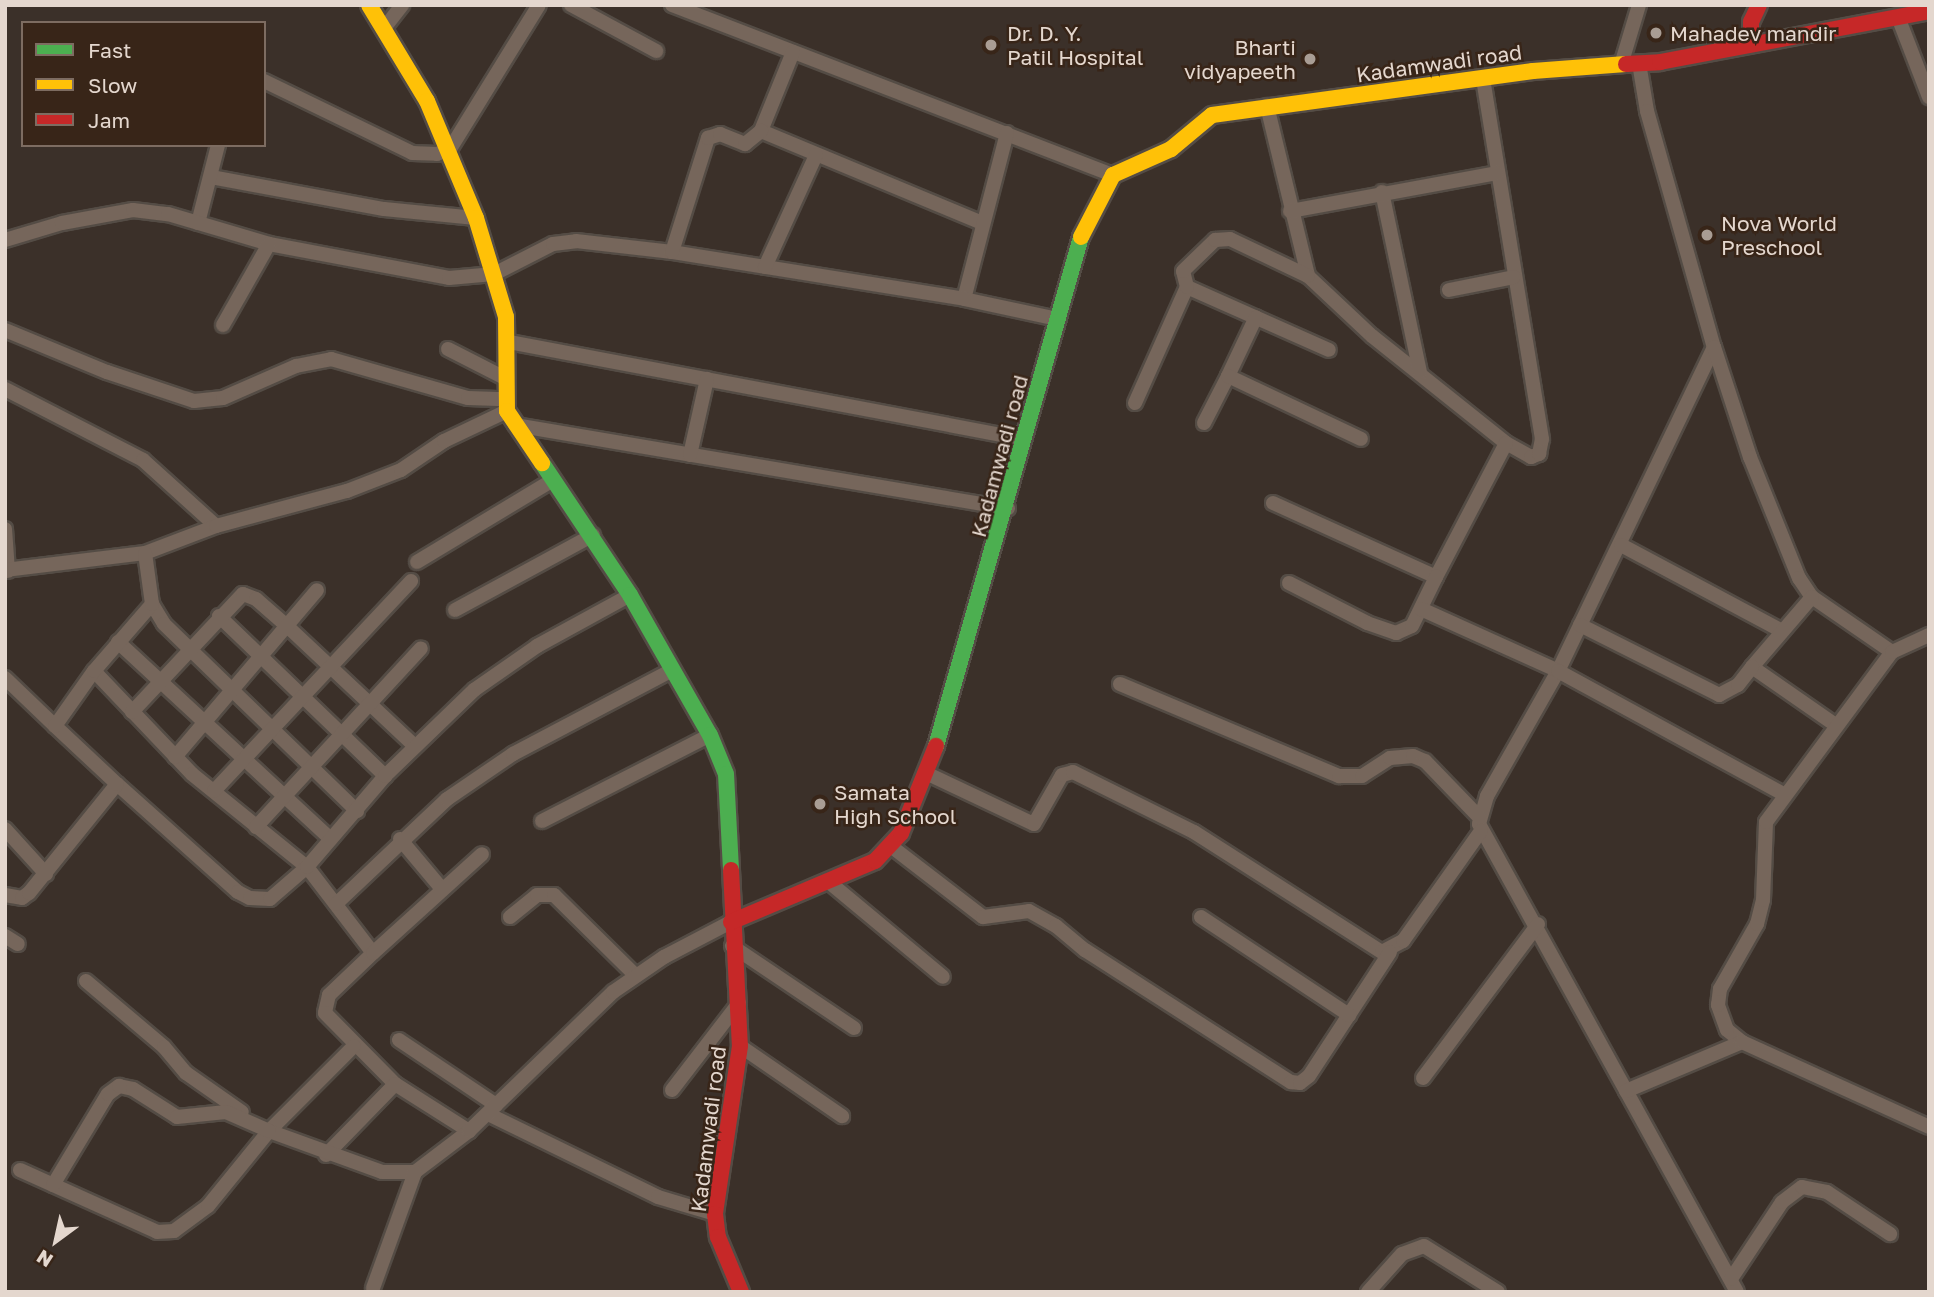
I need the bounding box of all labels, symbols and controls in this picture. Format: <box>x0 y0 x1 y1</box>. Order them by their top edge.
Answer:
place label: Dr. D. Y. Patil Hospital <box>1007 20 1143 70</box>
place label: Mahadev mandir <box>1670 20 1836 46</box>
legend <box>21 21 266 147</box>
marker: Mahadev mandir <box>1648 25 1664 41</box>
place label: Bharti vidyapeeth <box>1184 34 1296 84</box>
marker: Dr. D. Y. Patil Hospital <box>981 35 1001 55</box>
text: Fast <box>88 37 131 63</box>
street label: Kadamwadi road <box>1355 39 1523 87</box>
marker: Bharti vidyapeeth <box>1302 51 1318 67</box>
text: Slow <box>88 72 137 98</box>
text: Jam <box>88 107 130 133</box>
place label: Nova World Preschool <box>1721 210 1837 260</box>
marker: Nova World Preschool <box>1699 227 1715 243</box>
street label: Kadamwadi road <box>965 372 1033 540</box>
place label: Samata High School <box>834 779 956 829</box>
marker: Samata High School <box>812 796 828 812</box>
street label: Kadamwadi road <box>685 1045 731 1213</box>
north arrow <box>21 1206 91 1276</box>
text: N <box>32 1245 57 1273</box>

